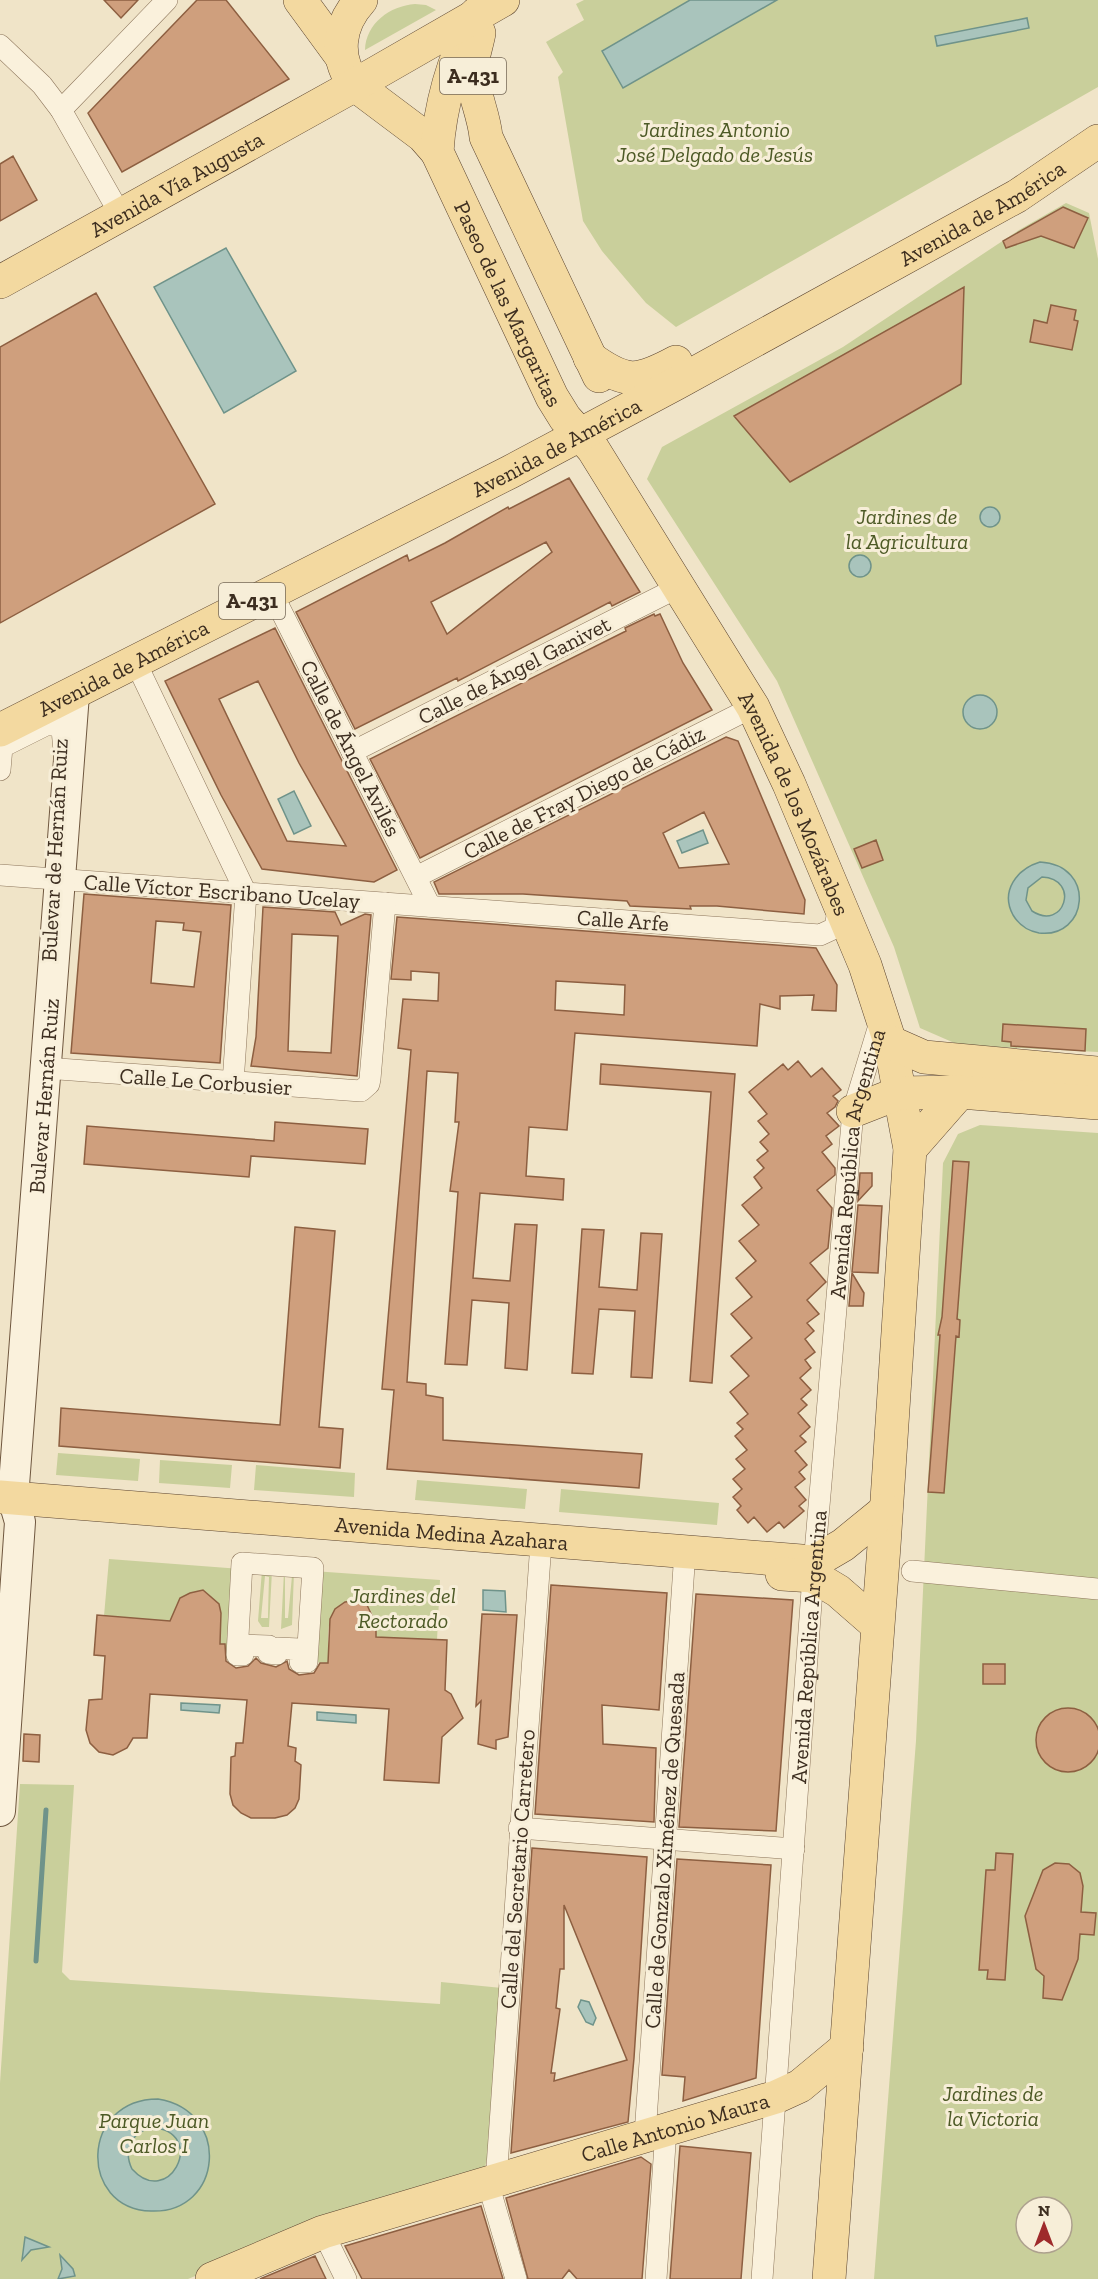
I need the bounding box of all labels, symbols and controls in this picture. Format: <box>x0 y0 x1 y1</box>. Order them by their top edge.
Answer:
road number: A-431 <box>440 58 506 94</box>
park label: Jardines Antonio José Delgado de Jesús <box>616 116 813 168</box>
street label: Avenida Vía Augusta <box>85 125 269 243</box>
street label: Avenida de América <box>895 154 1071 272</box>
street label: Paseo de las Margaritas <box>448 197 568 412</box>
street label: Avenida de América <box>467 392 646 503</box>
park label: Jardines de la Agricultura <box>846 503 968 555</box>
road number: A-431 <box>219 583 285 619</box>
street label: Calle de Ángel Ganivet <box>413 610 616 731</box>
street label: Avenida de América <box>34 614 213 723</box>
street label: Calle de Ángel Avilés <box>294 655 407 841</box>
street label: Avenida de los Mozárabes <box>732 686 856 920</box>
street label: Calle de Fray Diego de Cádiz <box>459 720 710 865</box>
street label: Bulevar de Hernán Ruiz <box>35 738 74 962</box>
street label: Calle Víctor Escribano Ucelay <box>83 868 362 915</box>
street label: Calle Arfe <box>576 904 670 937</box>
street label: Bulevar Hernán Ruiz <box>23 997 65 1195</box>
street label: Avenida República Argentina <box>824 1025 891 1300</box>
street label: Calle Le Corbusier <box>119 1062 293 1101</box>
street label: Avenida República Argentina <box>785 1509 833 1784</box>
street label: Avenida Medina Azahara <box>334 1511 570 1556</box>
park label: Jardines del Rectorado <box>349 1582 456 1634</box>
street label: Calle de Gonzalo Ximénez de Quesada <box>639 1670 690 2029</box>
street label: Calle del Secretario Carretero <box>494 1728 541 2010</box>
park label: Jardines de la Victoria <box>942 2080 1043 2132</box>
street label: Calle Antonio Maura <box>578 2087 773 2168</box>
park label: Parque Juan Carlos I <box>99 2107 209 2159</box>
north arrow <box>1014 2195 1074 2255</box>
text: N <box>1038 2201 1050 2220</box>

